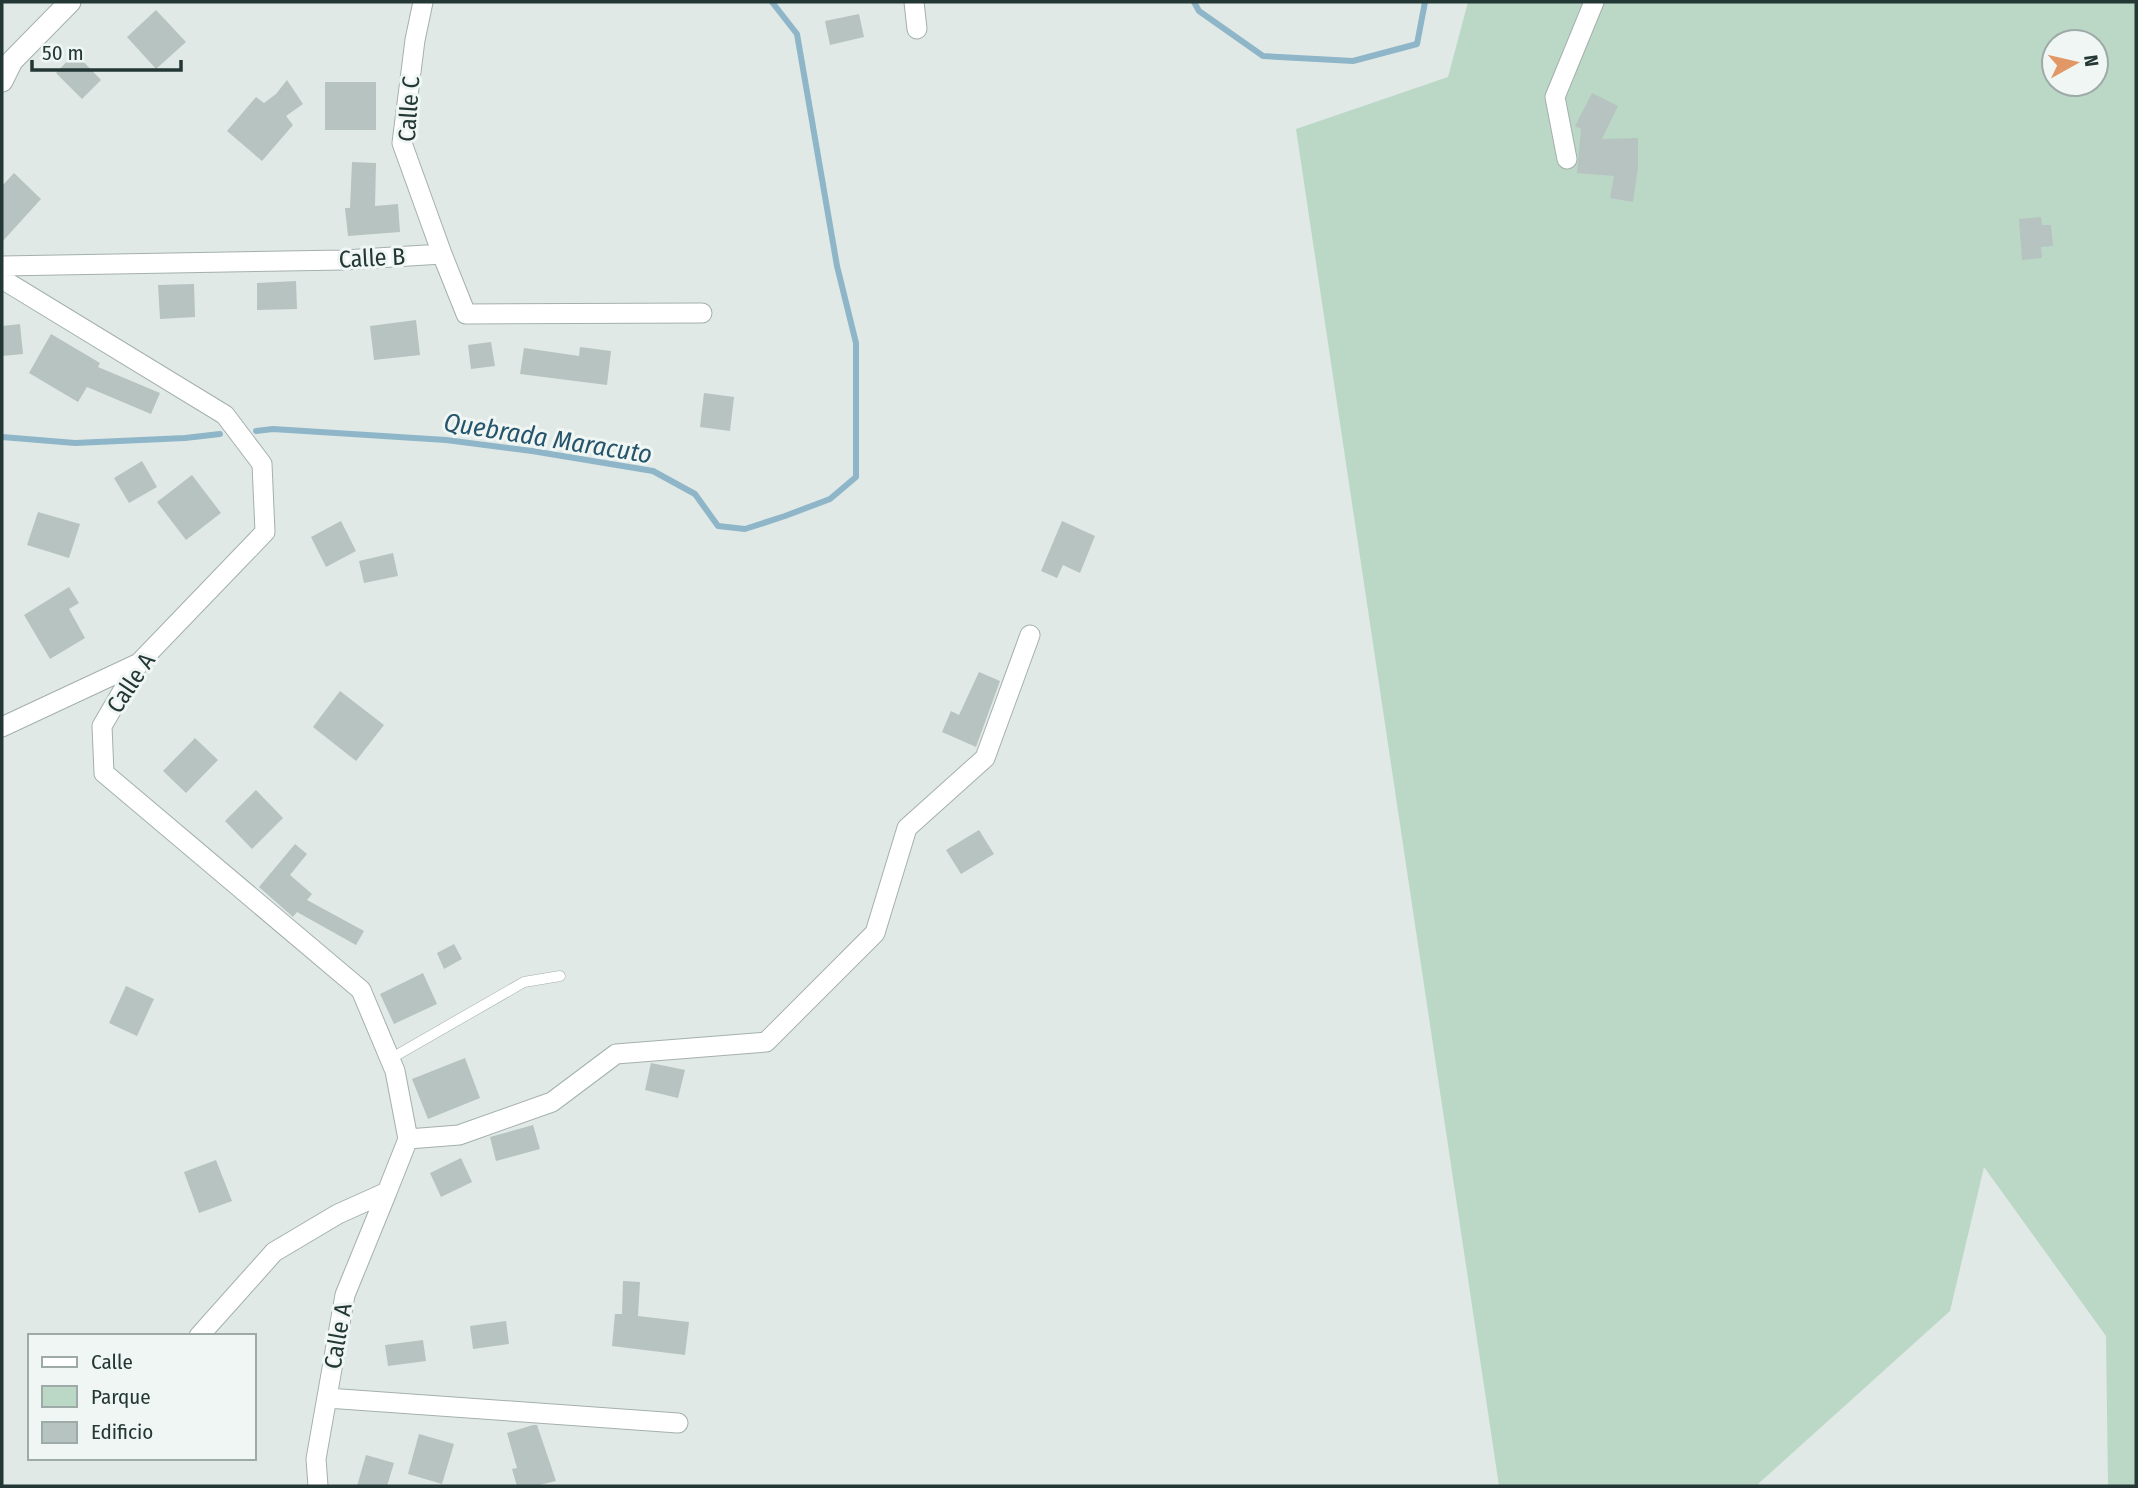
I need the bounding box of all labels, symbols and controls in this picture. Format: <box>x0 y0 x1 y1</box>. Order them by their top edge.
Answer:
scale bar <box>32 28 180 72</box>
north arrow <box>2040 28 2110 98</box>
text: 50 m <box>42 40 84 66</box>
text: N <box>2079 53 2104 68</box>
street label: Calle C <box>393 75 425 143</box>
street label: Calle B <box>338 242 406 274</box>
water label: Quebrada Maracuto <box>442 407 654 470</box>
street label: Calle A <box>101 647 161 718</box>
street label: Calle A <box>318 1301 358 1371</box>
legend <box>28 1334 256 1460</box>
text: Calle <box>91 1349 133 1375</box>
text: Parque <box>91 1384 151 1410</box>
text: Edificio <box>91 1419 153 1445</box>

